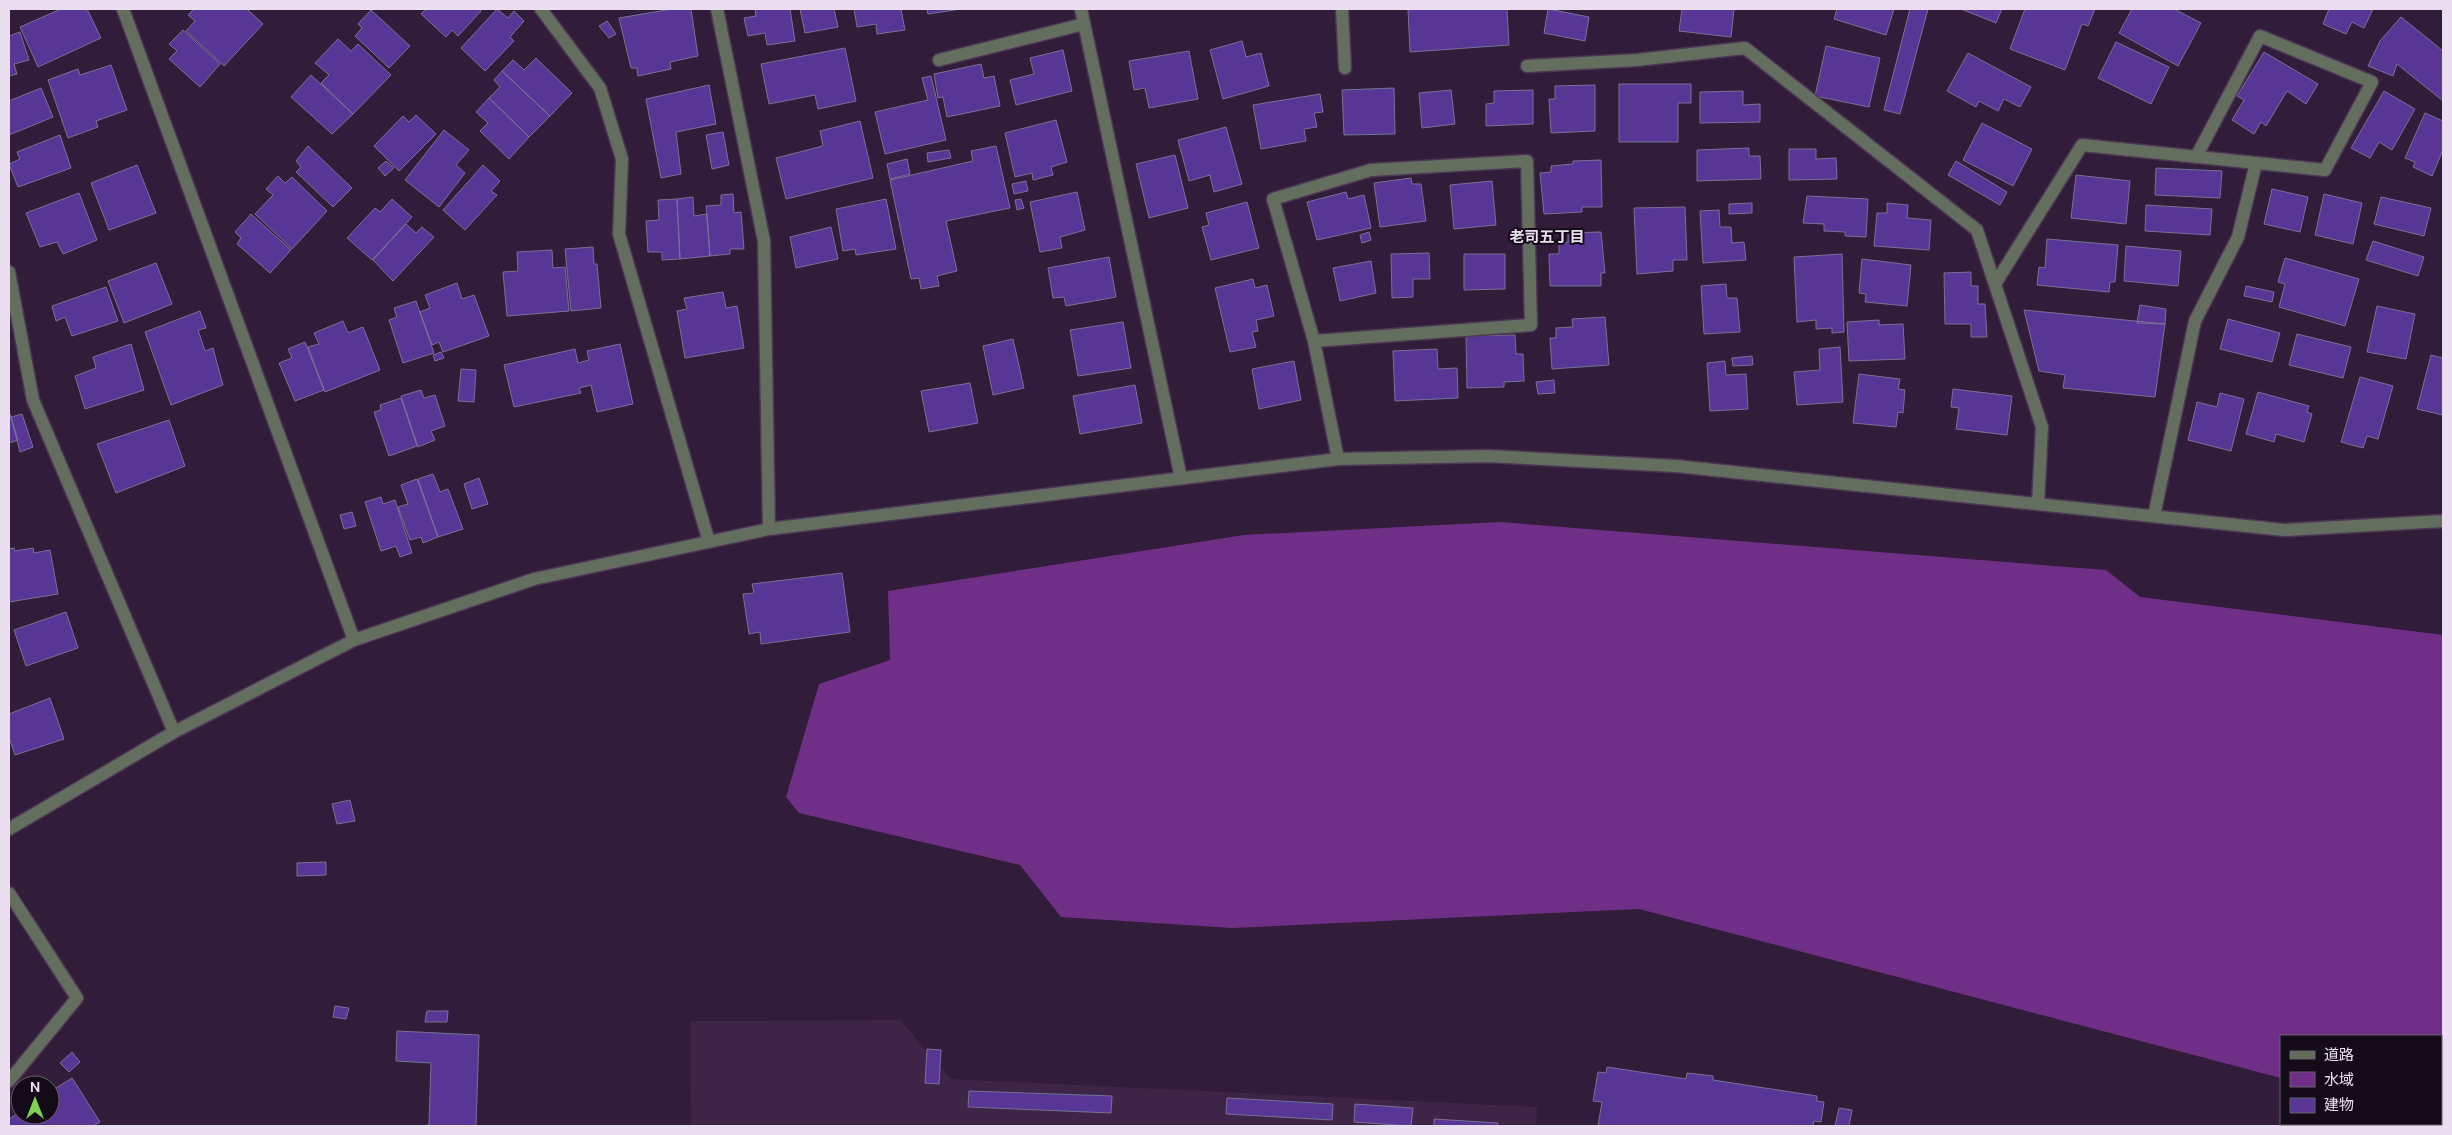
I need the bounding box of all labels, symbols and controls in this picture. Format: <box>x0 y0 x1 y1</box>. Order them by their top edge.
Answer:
district label: 老司五丁目 <box>1509 227 1585 247</box>
legend <box>2280 1035 2442 1125</box>
text: 道路 <box>2324 1045 2354 1065</box>
text: 水域 <box>2324 1070 2354 1090</box>
north arrow <box>10 1075 60 1125</box>
text: N <box>30 1078 40 1096</box>
text: 建物 <box>2324 1095 2354 1115</box>

